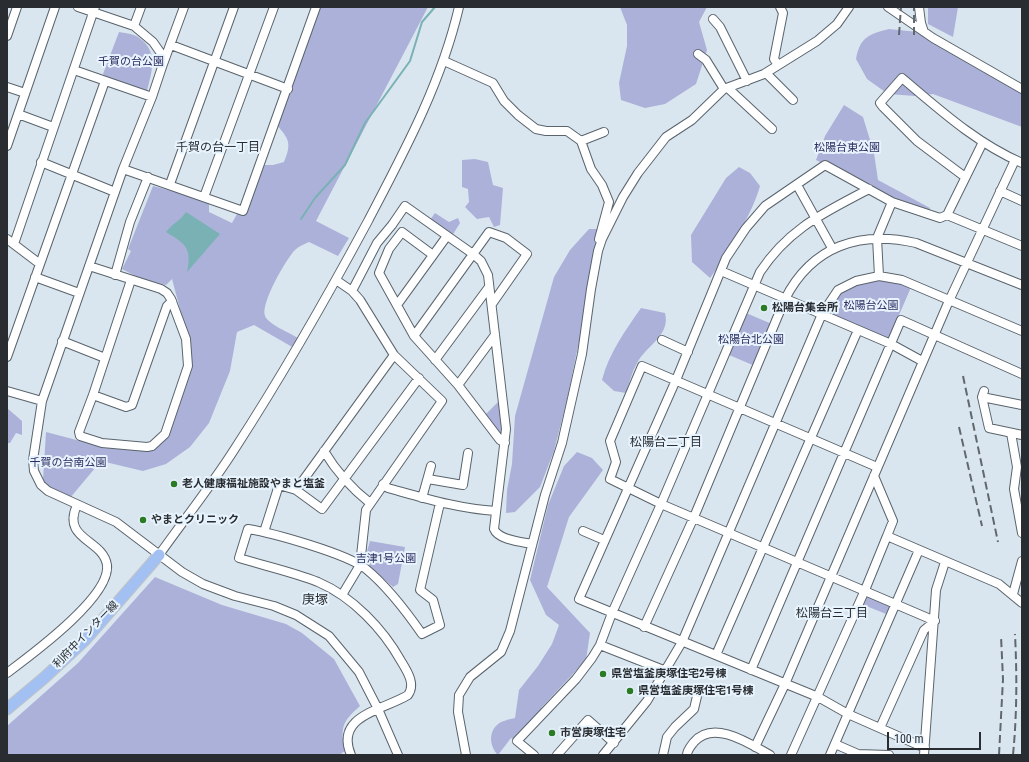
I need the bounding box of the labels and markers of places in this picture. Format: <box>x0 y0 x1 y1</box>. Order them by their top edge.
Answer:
place label: 松陽台集会所 <box>772 301 838 315</box>
marker: 松陽台集会所 <box>759 303 769 313</box>
place label: 老人健康福祉施設やまと塩釜 <box>182 477 325 491</box>
marker: 老人健康福祉施設やまと塩釜 <box>169 479 179 489</box>
place label: やまとクリニック <box>151 513 239 527</box>
marker: やまとクリニック <box>138 515 148 525</box>
place label: 県営塩釜庚塚住宅2号棟 <box>611 667 727 681</box>
marker: 県営塩釜庚塚住宅2号棟 <box>598 669 608 679</box>
place label: 県営塩釜庚塚住宅1号棟 <box>638 684 754 698</box>
marker: 県営塩釜庚塚住宅1号棟 <box>625 686 635 696</box>
place label: 市営庚塚住宅 <box>560 726 626 740</box>
marker: 市営庚塚住宅 <box>547 728 557 738</box>

